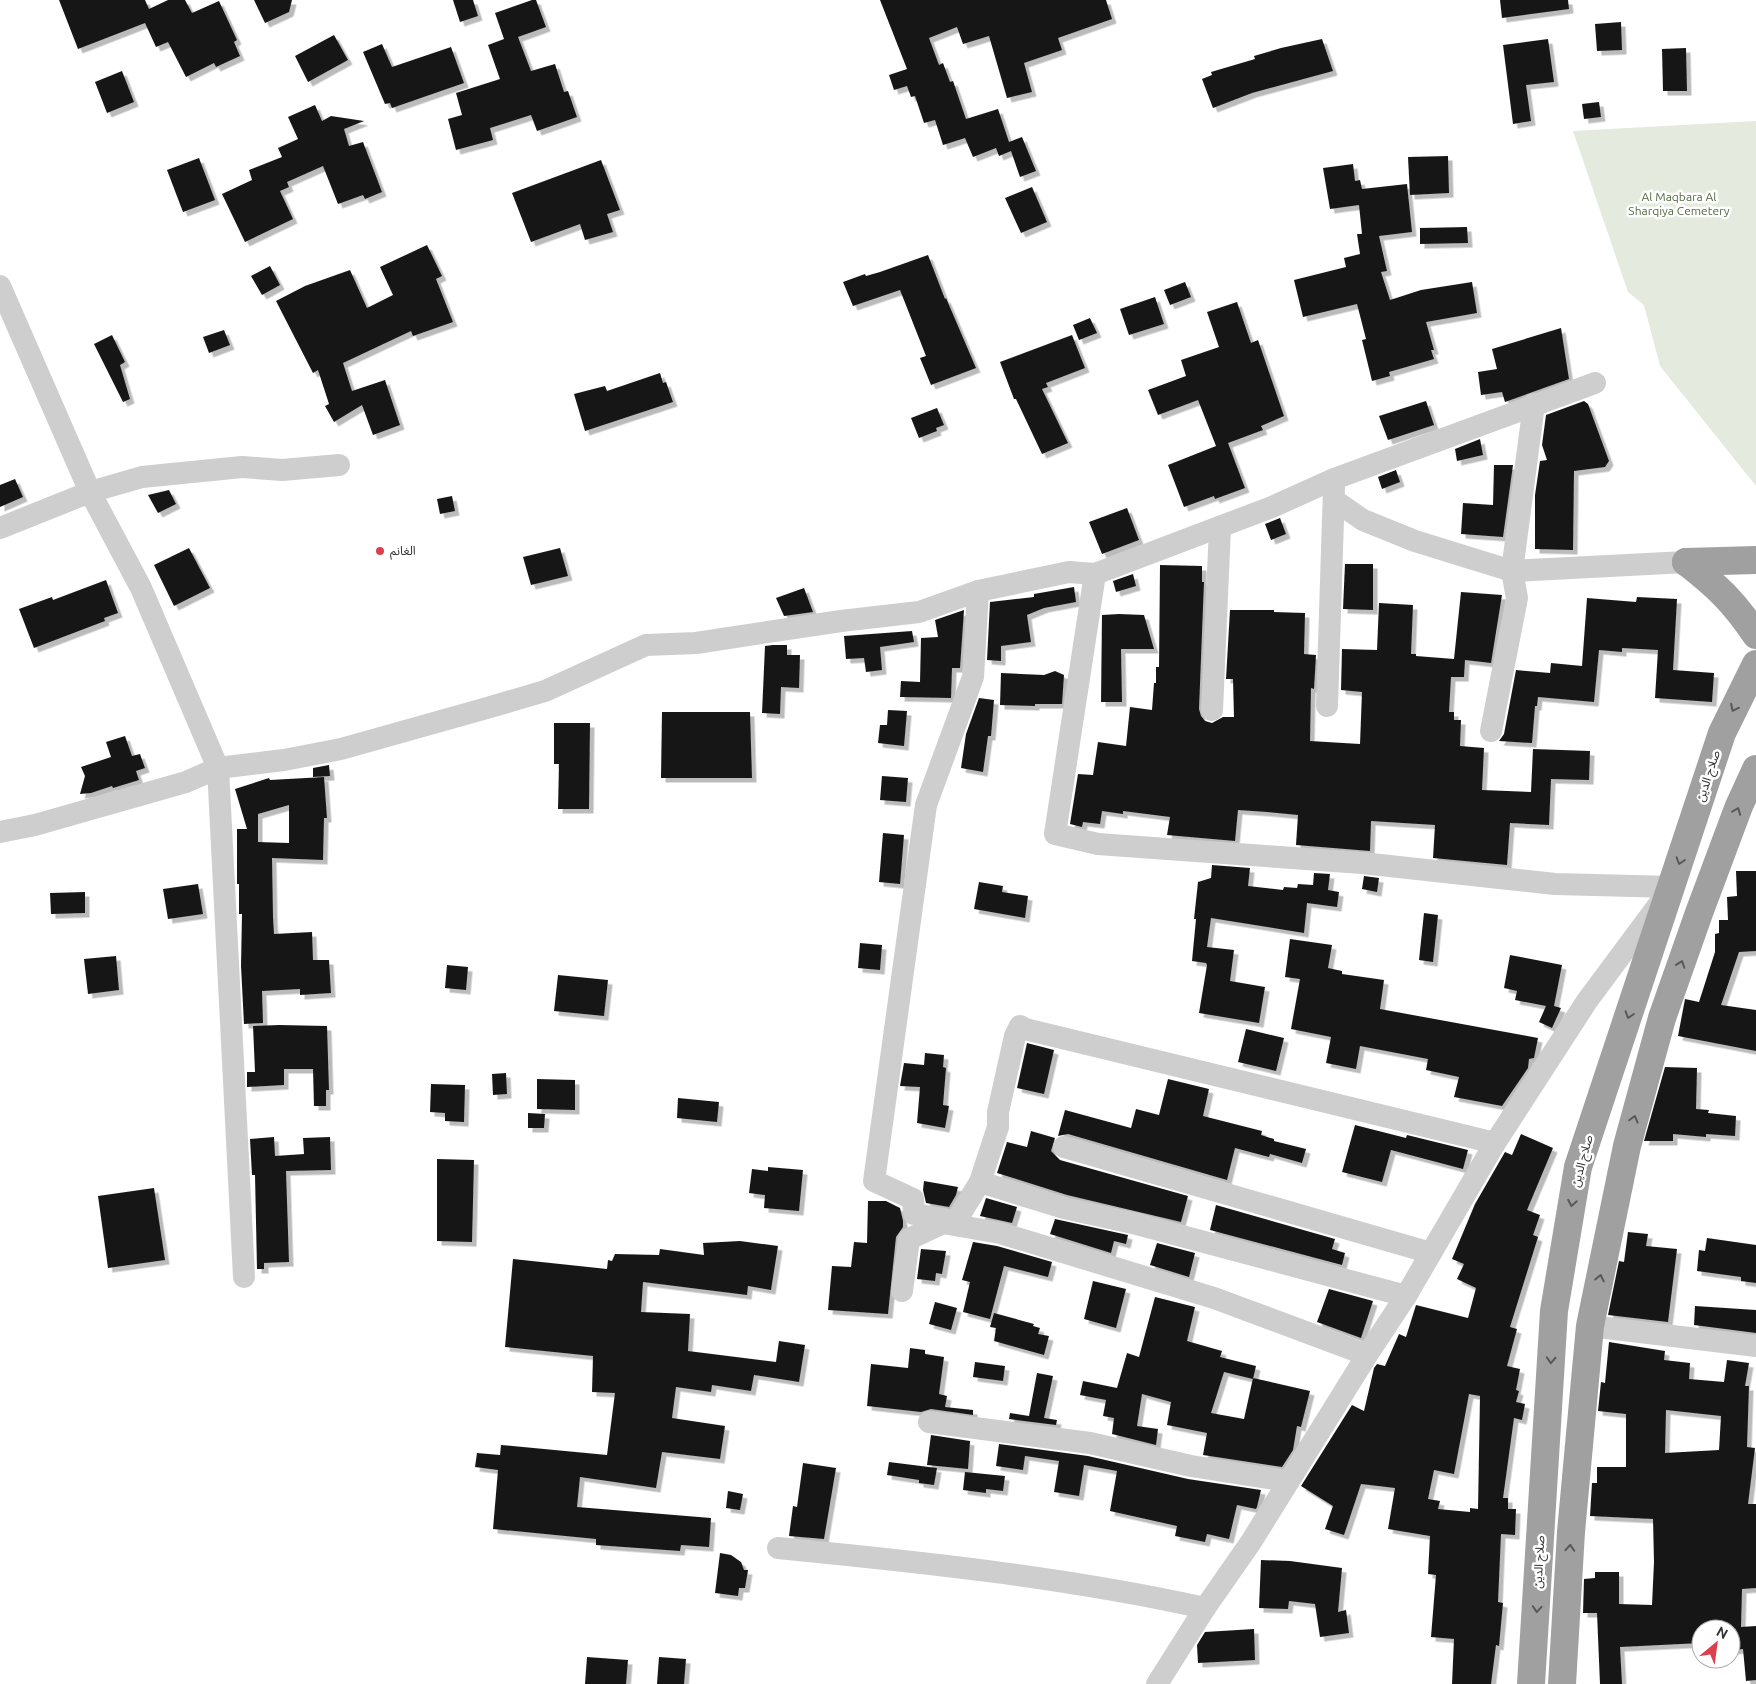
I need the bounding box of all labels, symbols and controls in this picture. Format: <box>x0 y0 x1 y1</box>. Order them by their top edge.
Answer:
park label: Al Maqbara Al Sharqiya Cemetery <box>1628 190 1730 217</box>
place label: الغانم <box>390 544 416 560</box>
marker: الغانم <box>374 545 386 557</box>
one-way arrow <box>1731 702 1741 711</box>
street label: صلاح الدين <box>1693 748 1725 804</box>
one-way arrow <box>1731 807 1741 816</box>
one-way arrow <box>1676 856 1686 864</box>
one-way arrow <box>1675 960 1685 968</box>
one-way arrow <box>1625 1010 1635 1018</box>
one-way arrow <box>1629 1116 1639 1124</box>
street label: صلاح الدين <box>1568 1133 1598 1189</box>
one-way arrow <box>1568 1199 1578 1208</box>
one-way arrow <box>1594 1274 1605 1282</box>
one-way arrow <box>1546 1356 1557 1364</box>
street label: صلاح الدين <box>1531 1535 1549 1589</box>
one-way arrow <box>1564 1544 1575 1552</box>
one-way arrow <box>1531 1605 1542 1613</box>
north arrow <box>1691 1619 1741 1669</box>
text: N <box>1714 1623 1731 1642</box>

